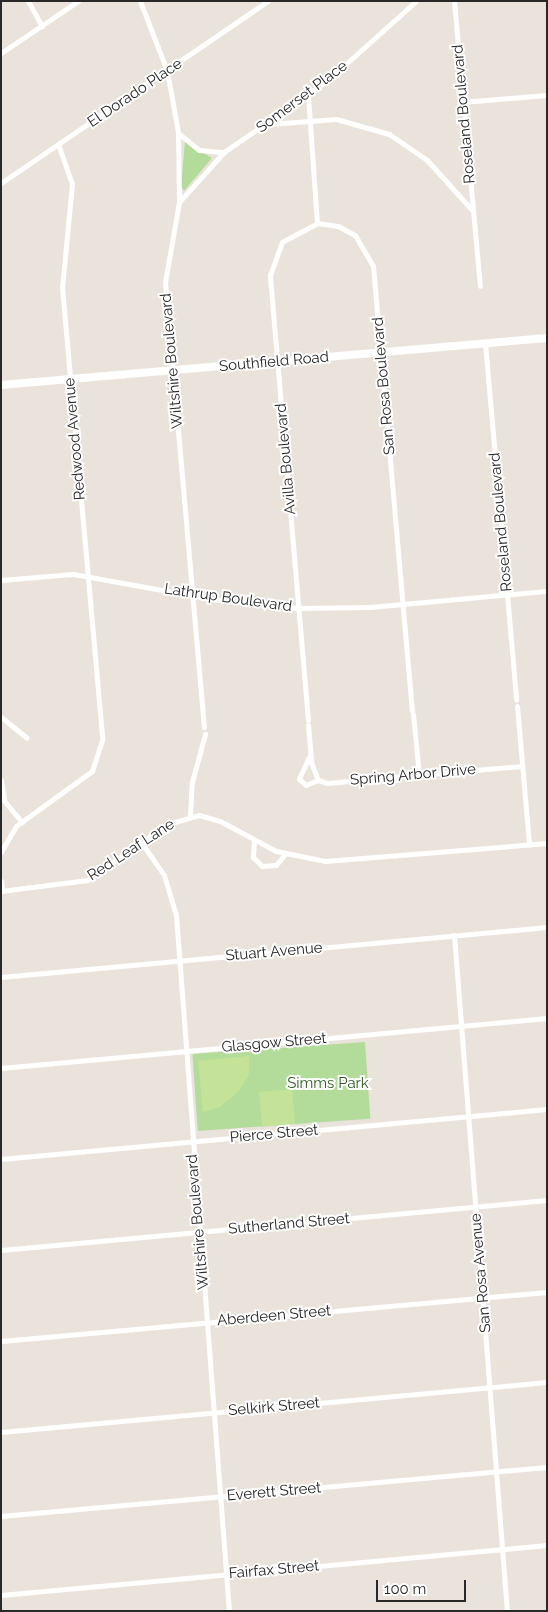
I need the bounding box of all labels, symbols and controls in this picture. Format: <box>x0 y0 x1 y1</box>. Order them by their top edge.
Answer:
street label: Roseland Boulevard <box>449 44 479 184</box>
street label: El Dorado Place <box>84 55 186 131</box>
street label: Somerset Place <box>253 57 351 137</box>
street label: Wiltshire Boulevard <box>157 293 187 429</box>
street label: San Rosa Boulevard <box>369 316 399 456</box>
street label: Southfield Road <box>218 348 330 376</box>
street label: Redwood Avenue <box>61 377 89 501</box>
street label: Avilla Boulevard <box>272 402 300 516</box>
street label: Roseland Boulevard <box>486 452 516 592</box>
street label: Lathrup Boulevard <box>163 580 293 616</box>
street label: Spring Arbor Drive <box>349 760 477 790</box>
street label: Red Leaf Lane <box>84 815 178 885</box>
street label: Stuart Avenue <box>224 939 324 965</box>
street label: Glasgow Street <box>221 1029 327 1057</box>
park label: Simms Park <box>287 1075 369 1093</box>
street label: Pierce Street <box>229 1121 319 1147</box>
street label: Wiltshire Boulevard <box>183 1154 213 1290</box>
street label: Sutherland Street <box>228 1210 350 1238</box>
street label: San Rosa Avenue <box>467 1212 495 1334</box>
street label: Aberdeen Street <box>216 1302 332 1330</box>
street label: Selkirk Street <box>227 1394 321 1420</box>
street label: Everett Street <box>226 1479 322 1505</box>
street label: Fairfax Street <box>228 1557 320 1583</box>
scale bar <box>378 1570 468 1602</box>
text: 100 m <box>384 1580 426 1598</box>

